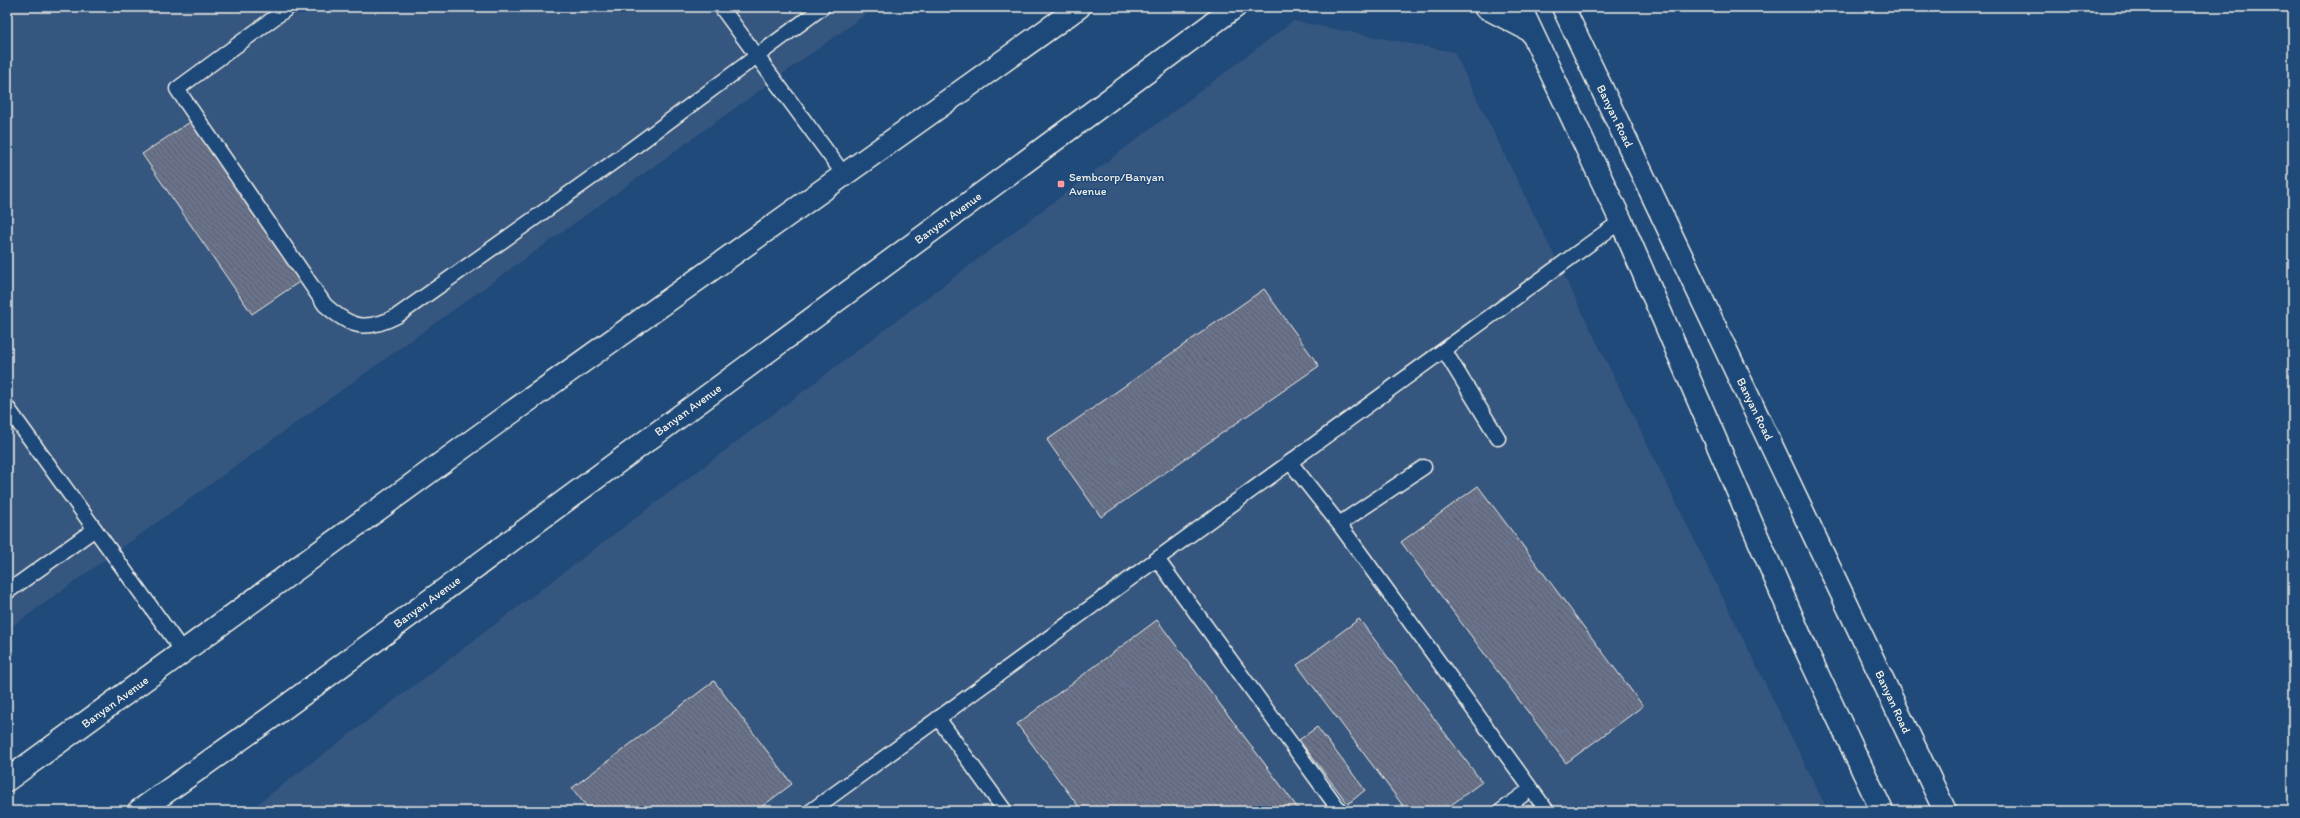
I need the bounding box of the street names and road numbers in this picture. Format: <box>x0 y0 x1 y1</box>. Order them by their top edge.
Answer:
street label: Banyan Road <box>1594 82 1636 150</box>
street label: Banyan Avenue <box>912 189 984 247</box>
street label: Banyan Road <box>1734 375 1776 443</box>
street label: Banyan Avenue <box>652 381 724 439</box>
street label: Banyan Avenue <box>391 573 463 631</box>
street label: Banyan Road <box>1872 668 1914 736</box>
street label: Banyan Avenue <box>79 673 151 731</box>

